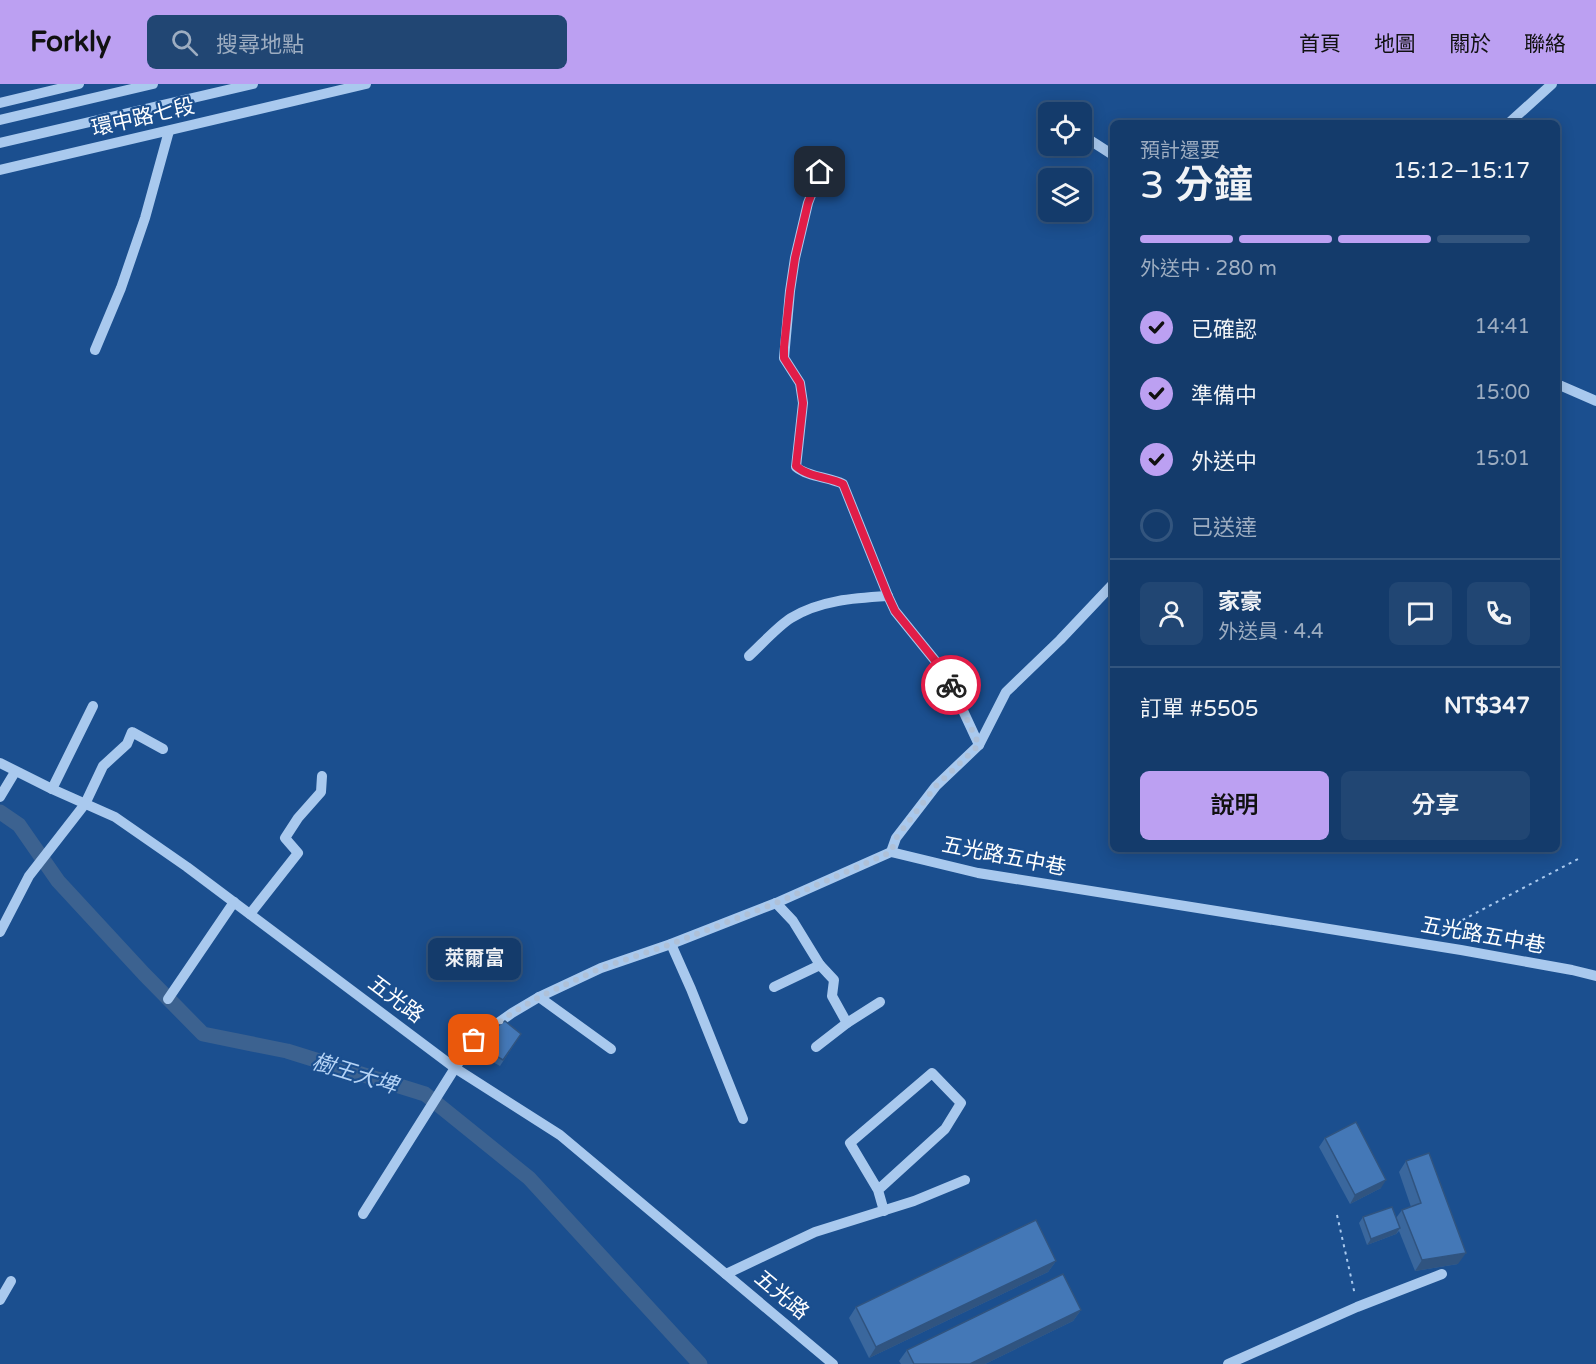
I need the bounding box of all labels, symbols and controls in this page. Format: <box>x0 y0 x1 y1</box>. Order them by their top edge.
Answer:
search box <box>147 15 567 69</box>
text: Forkly <box>30 25 111 59</box>
icon: search <box>168 26 201 59</box>
text: 搜尋地點 <box>216 32 304 58</box>
text: 首頁 <box>1299 32 1341 57</box>
text: 地圖 <box>1374 32 1416 57</box>
text: 關於 <box>1449 32 1491 57</box>
text: 聯絡 <box>1524 32 1566 57</box>
street label: 環中路七段 <box>89 93 197 141</box>
map controls <box>1038 102 1092 222</box>
button: locate <box>1038 102 1092 156</box>
text: 預計還要 <box>1140 139 1220 163</box>
pin <box>794 146 845 197</box>
icon: home <box>803 155 836 188</box>
text: 15:12–15:17 <box>1393 158 1530 184</box>
text: 3 分鐘 <box>1140 162 1253 209</box>
button: layers <box>1038 168 1092 222</box>
text: 外送中 · 280 m <box>1140 257 1277 281</box>
icon: check <box>1140 311 1173 344</box>
text: 14:41 <box>1475 315 1530 339</box>
text: 已確認 <box>1191 317 1257 343</box>
icon: check <box>1140 377 1173 410</box>
text: 15:00 <box>1475 381 1530 405</box>
text: 準備中 <box>1191 383 1257 409</box>
icon: check <box>1140 443 1173 476</box>
text: 15:01 <box>1475 447 1530 471</box>
text: 外送中 <box>1191 449 1257 475</box>
text: 已送達 <box>1191 515 1257 541</box>
button: person <box>1140 582 1203 645</box>
button: chat <box>1389 582 1452 645</box>
button: phone <box>1467 582 1530 645</box>
text: 家豪 <box>1218 589 1262 615</box>
text: 外送員 · 4.4 <box>1218 620 1324 644</box>
courier <box>921 655 981 715</box>
icon: bike <box>935 669 968 702</box>
text: NT$347 <box>1444 693 1530 719</box>
text: 訂單 #5505 <box>1140 696 1258 722</box>
button: 說明 <box>1140 771 1329 840</box>
button: 分享 <box>1341 771 1530 840</box>
street label: 五光路五中巷 <box>940 832 1068 881</box>
street label: 五光路五中巷 <box>1419 912 1547 959</box>
callout: 萊爾富 <box>428 938 520 980</box>
text: 萊爾富 <box>445 947 505 971</box>
street label: 五光路 <box>363 970 428 1028</box>
pin <box>448 1014 499 1065</box>
icon: bag <box>457 1023 490 1056</box>
water label: 樹王大埤 <box>309 1049 403 1100</box>
street label: 五光路 <box>750 1266 814 1325</box>

